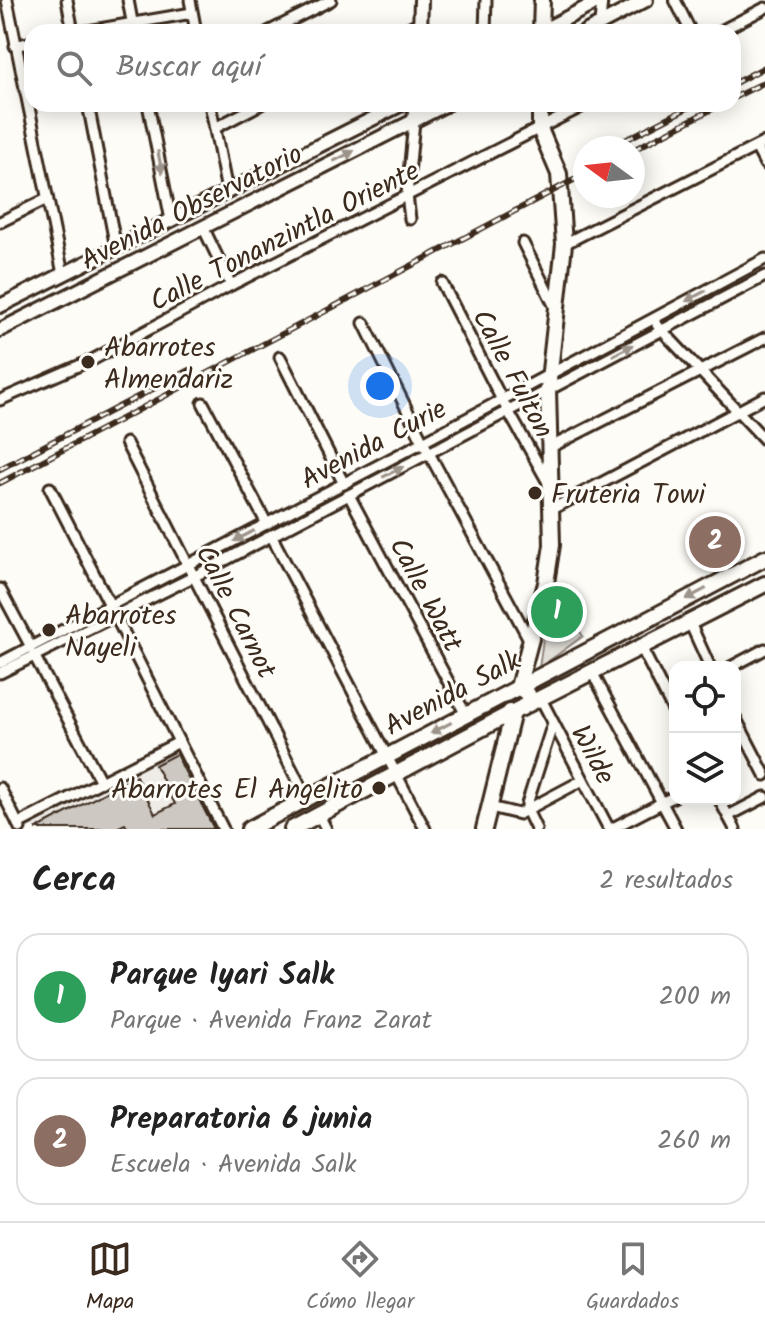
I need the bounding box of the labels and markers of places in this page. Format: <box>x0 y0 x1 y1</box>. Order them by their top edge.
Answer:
place label: Abarrotes Almendariz <box>104 326 233 403</box>
marker: Abarrotes Almendariz <box>79 353 97 371</box>
place label: Fruteria Towi <box>551 473 707 518</box>
marker: Fruteria Towi <box>526 484 544 502</box>
pin: 2 <box>689 512 741 572</box>
pin: 1 <box>531 582 583 642</box>
place label: Abarrotes Nayeli <box>65 594 177 671</box>
marker: Abarrotes Nayeli <box>40 621 58 639</box>
place label: Abarrotes El Angelito <box>111 768 363 813</box>
marker: Abarrotes El Angelito <box>370 779 388 797</box>

